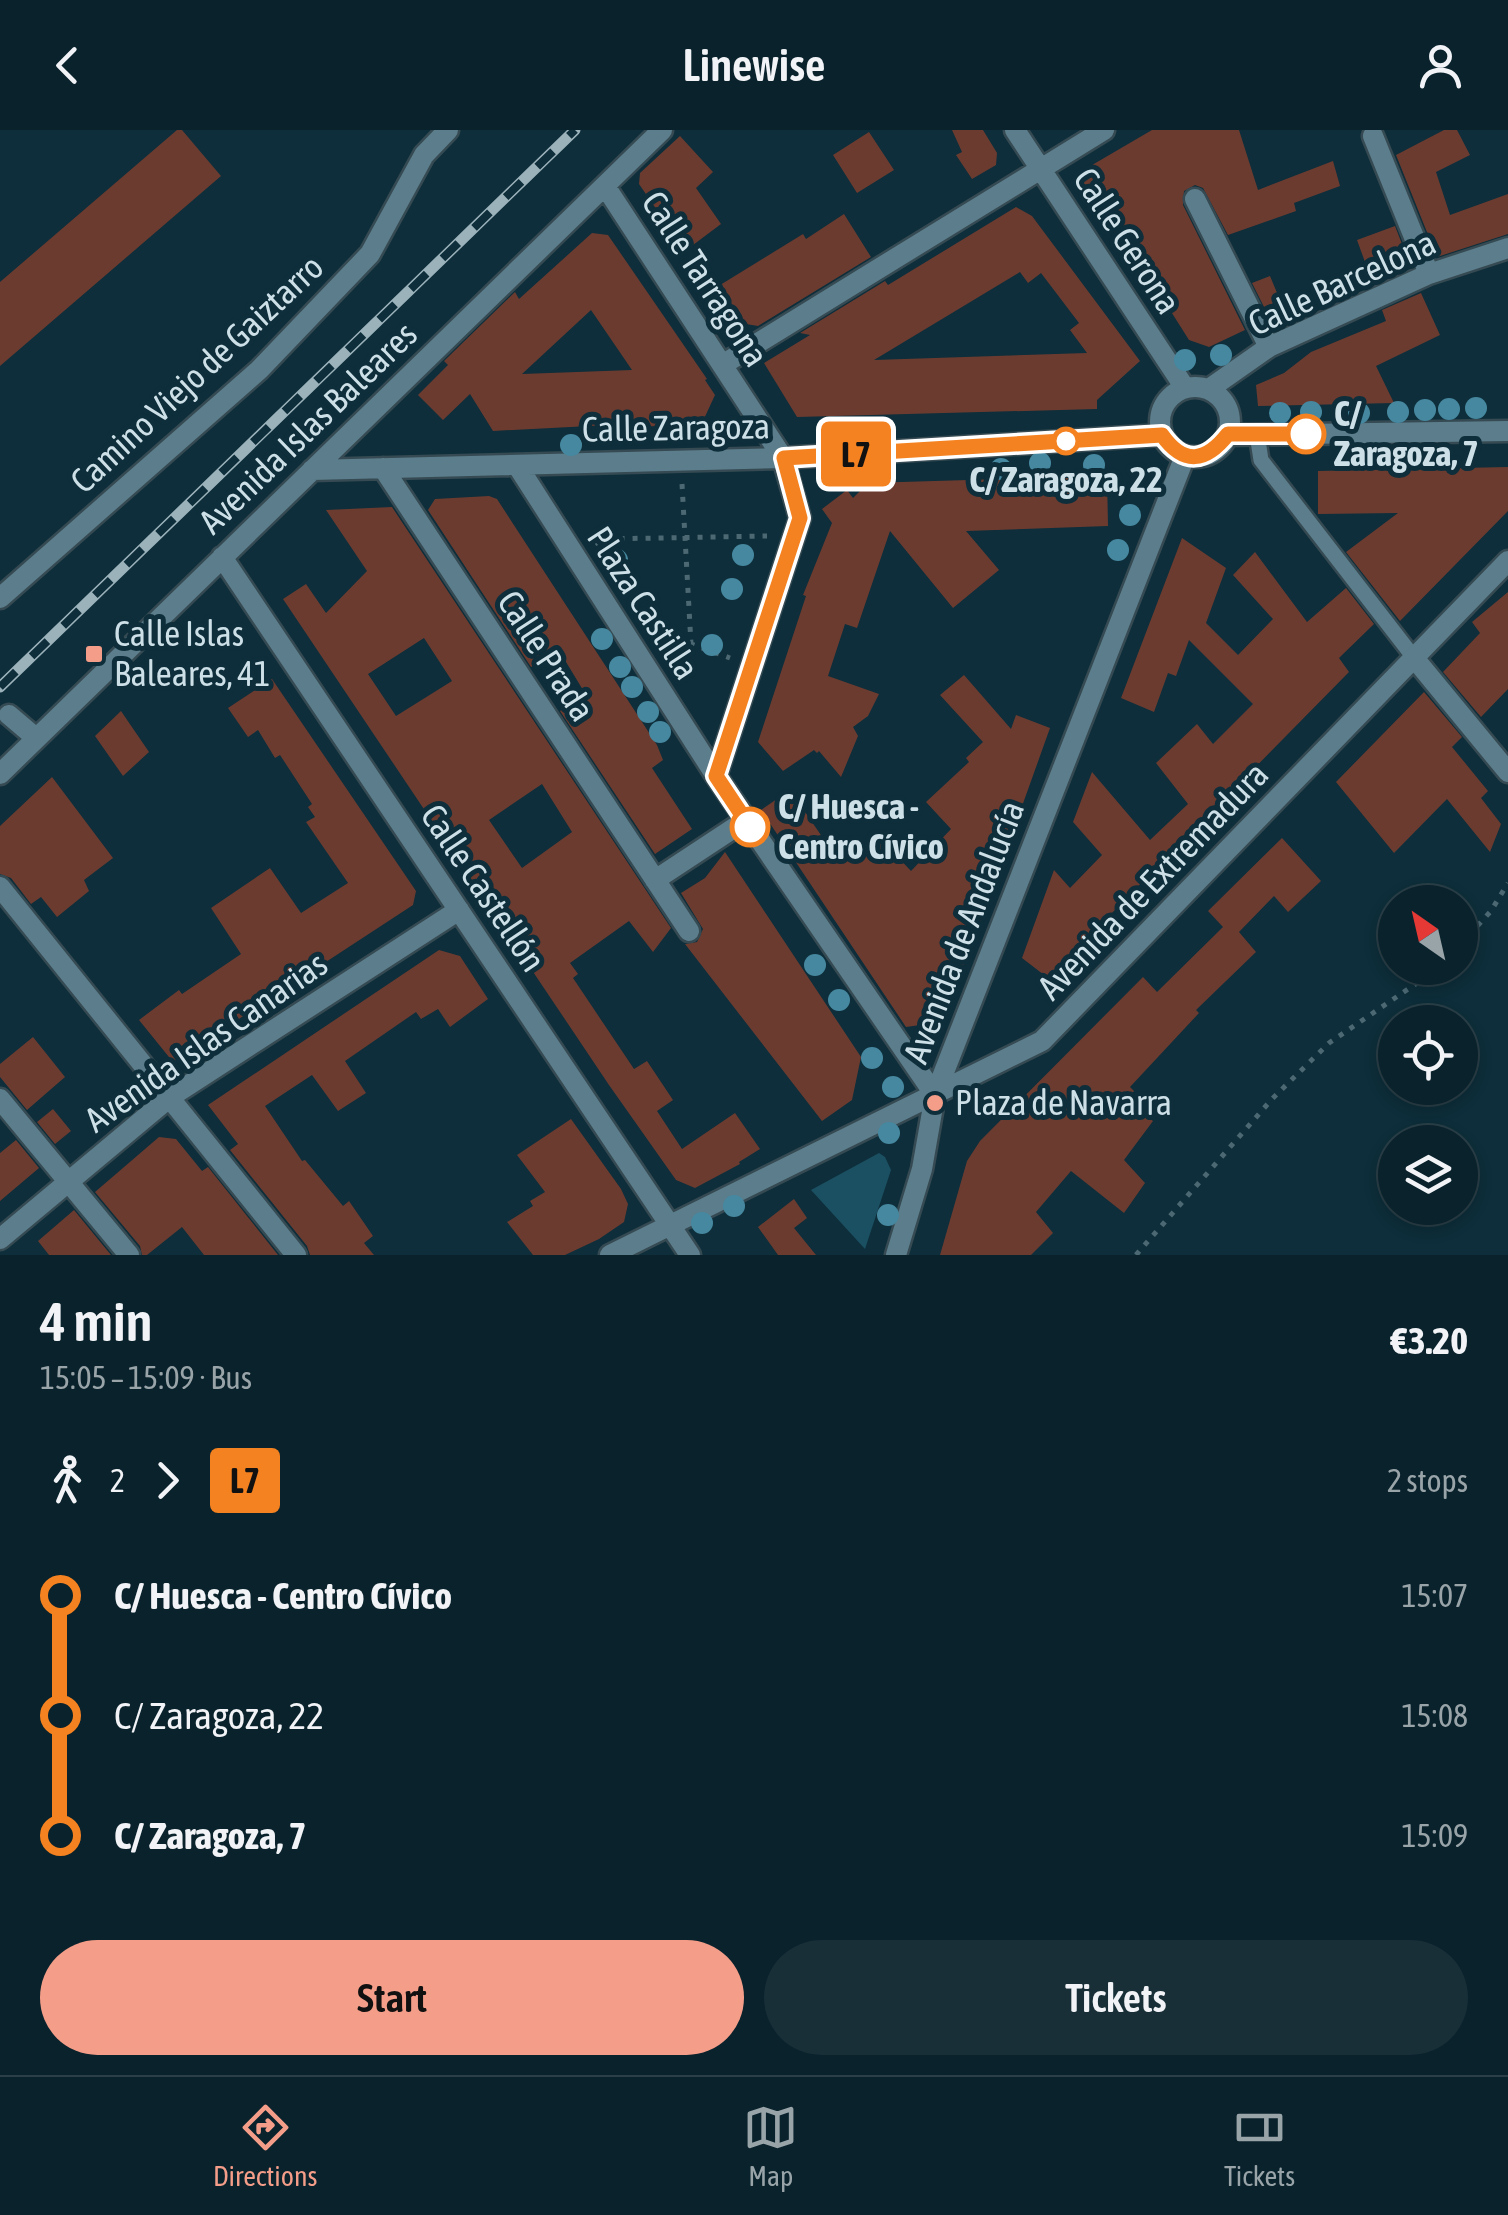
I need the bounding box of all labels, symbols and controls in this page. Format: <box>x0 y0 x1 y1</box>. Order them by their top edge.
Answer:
icon: back <box>40 38 95 93</box>
icon: person <box>1413 38 1468 93</box>
text: Linewise <box>682 39 826 91</box>
street label: Calle Gerona <box>1066 160 1190 321</box>
street label: Calle Tarragona <box>634 184 777 373</box>
street label: Calle Barcelona <box>1242 221 1441 343</box>
street label: Camino Viejo de Gaiztarro <box>62 246 331 500</box>
street label: Avenida Islas Baleares <box>190 313 424 541</box>
place label: C/ Zaragoza, 7 <box>1334 393 1479 473</box>
street label: Calle Zaragoza <box>582 405 770 449</box>
marker: C/ Zaragoza, 7 <box>1287 415 1325 453</box>
line badge: L7 <box>811 422 901 486</box>
marker: C/ Zaragoza, 22 <box>1053 428 1079 454</box>
text: L7 <box>841 434 871 474</box>
place label: C/ Zaragoza, 22 <box>969 459 1163 499</box>
street label: Plaza Castilla <box>580 519 708 686</box>
street label: Calle Prada <box>490 583 604 728</box>
place label: Calle Islas Baleares, 41 <box>114 613 270 693</box>
marker: Calle Islas Baleares, 41 <box>83 643 105 665</box>
street label: Avenida de Extremadura <box>1029 754 1275 1007</box>
place label: C/ Huesca - Centro Cívico <box>778 786 944 866</box>
street label: Avenida de Andalucía <box>895 795 1031 1068</box>
street label: Calle Castellón <box>413 796 554 978</box>
marker: C/ Huesca - Centro Cívico <box>731 808 769 846</box>
north arrow <box>1378 885 1478 985</box>
map controls <box>1378 885 1478 1225</box>
street label: Avenida Islas Canarias <box>77 943 334 1140</box>
button: locate <box>1378 1005 1478 1105</box>
place label: Plaza de Navarra <box>955 1082 1172 1122</box>
marker: Plaza de Navarra <box>924 1092 946 1114</box>
button: layers <box>1378 1125 1478 1225</box>
text: 4 min <box>40 1290 152 1353</box>
text: €3.20 <box>1391 1319 1468 1362</box>
text: 15:05 – 15:09 · Bus <box>40 1359 252 1396</box>
icon: walk <box>40 1453 95 1508</box>
icon: forward <box>140 1453 195 1508</box>
text: L7 <box>230 1460 260 1500</box>
text: 2 <box>110 1462 125 1499</box>
text: 2 stops <box>1387 1462 1468 1499</box>
text: C/ Huesca - Centro Cívico <box>114 1574 452 1617</box>
text: 15:07 <box>1402 1577 1468 1614</box>
text: C/ Zaragoza, 22 <box>114 1694 324 1737</box>
text: 15:08 <box>1402 1697 1468 1734</box>
text: C/ Zaragoza, 7 <box>114 1814 306 1857</box>
text: 15:09 <box>1402 1817 1468 1854</box>
button: Start <box>40 1940 744 2055</box>
button: Tickets <box>764 1940 1468 2055</box>
tab: Directions <box>213 2100 317 2192</box>
tab: Map <box>743 2100 798 2192</box>
tab: Tickets <box>1224 2100 1295 2192</box>

